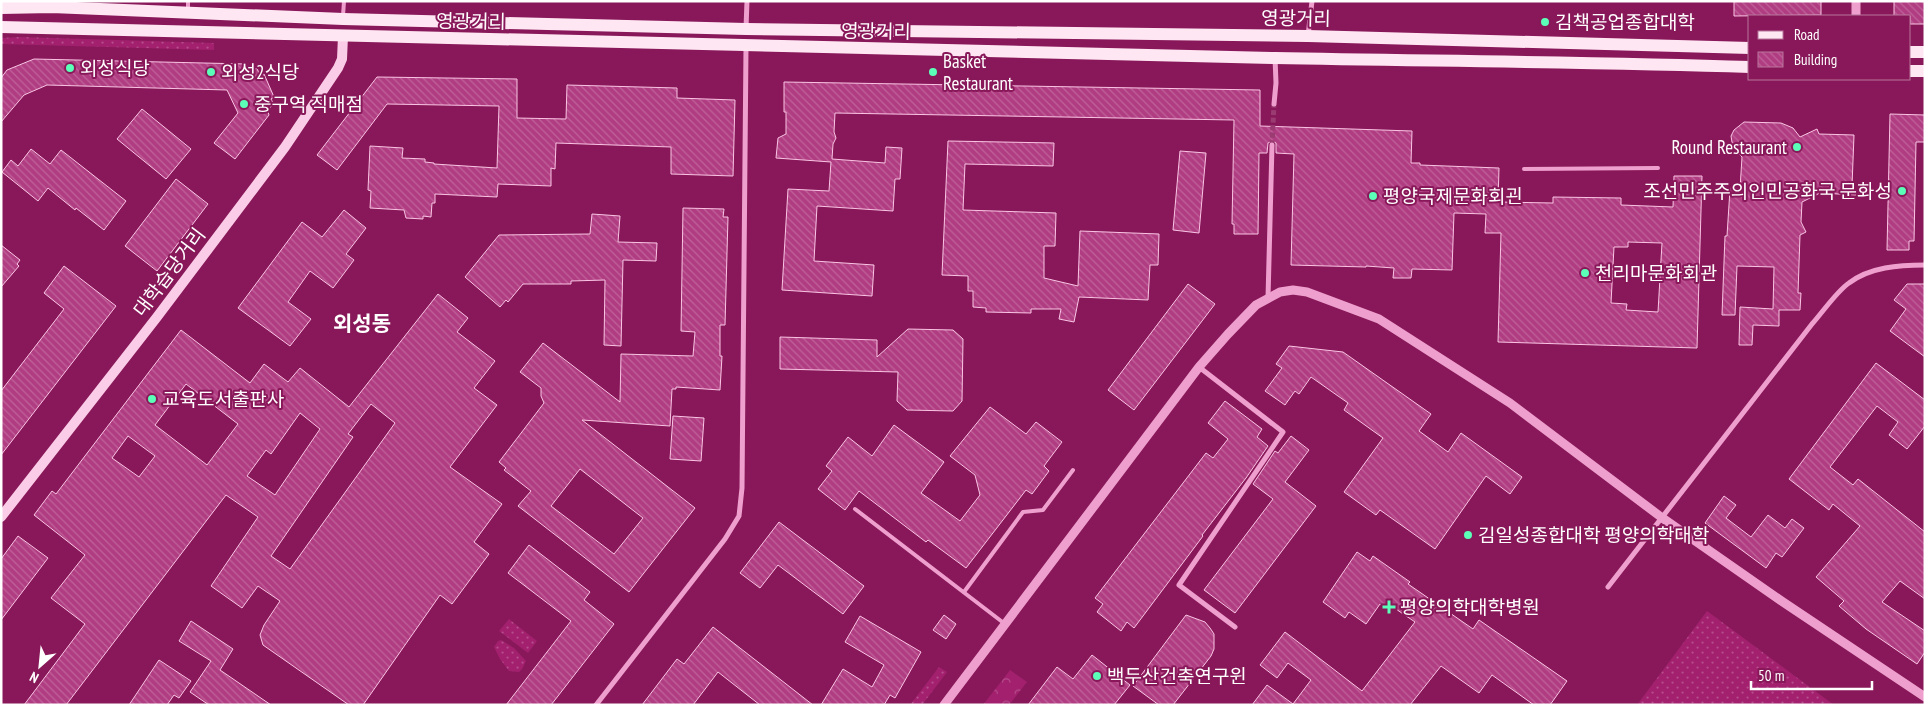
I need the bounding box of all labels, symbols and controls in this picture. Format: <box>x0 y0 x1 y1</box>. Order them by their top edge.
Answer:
street label: 영광거리 <box>1261 5 1331 31</box>
street label: 영광거리 <box>436 8 506 34</box>
place label: 김책공업종합대학 <box>1555 10 1695 34</box>
legend <box>1748 15 1911 80</box>
marker: 김책공업종합대학 <box>1539 16 1551 28</box>
street label: 영광거리 <box>841 18 911 44</box>
text: Road <box>1794 25 1820 44</box>
place label: Basket Restaurant <box>943 49 1014 95</box>
text: Building <box>1794 50 1837 69</box>
place label: 외성식당 <box>80 56 150 80</box>
place label: 외성2식당 <box>221 60 299 84</box>
marker: 외성식당 <box>64 62 76 74</box>
marker: 외성2식당 <box>205 66 217 78</box>
marker: Basket Restaurant <box>927 66 939 78</box>
place label: 중구역 직매점 <box>254 92 363 116</box>
marker: 중구역 직매점 <box>238 98 250 110</box>
place label: Round Restaurant <box>1671 135 1788 159</box>
marker: Round Restaurant <box>1791 141 1803 153</box>
place label: 조선민주주의인민공화국 문화성 <box>1643 179 1892 203</box>
place label: 평양국제문화회괸 <box>1383 184 1523 208</box>
marker: 조선민주주의인민공화국 문화성 <box>1896 185 1908 197</box>
marker: 평양국제문화회괸 <box>1367 190 1379 202</box>
street label: 대학습당거리 <box>128 223 210 321</box>
place label: 천리마문화회관 <box>1595 261 1717 285</box>
marker: 천리마문화회관 <box>1579 267 1591 279</box>
district label: 외성동 <box>333 310 391 337</box>
place label: 교육도서출판사 <box>162 387 284 411</box>
marker: 교육도서출판사 <box>146 393 158 405</box>
place label: 김일성종합대학 평양의학대학 <box>1478 523 1710 547</box>
marker: 김일성종합대학 평양의학대학 <box>1462 529 1474 541</box>
place label: 평양의학대학병원 <box>1400 595 1540 619</box>
marker: 평양의학대학병원 <box>1382 600 1396 614</box>
north arrow <box>15 641 65 691</box>
scale bar <box>1751 658 1872 690</box>
place label: 백두산건축연구윈 <box>1107 664 1247 688</box>
text: 50 m <box>1758 666 1784 685</box>
text: N <box>27 668 42 687</box>
marker: 백두산건축연구윈 <box>1091 670 1103 682</box>

